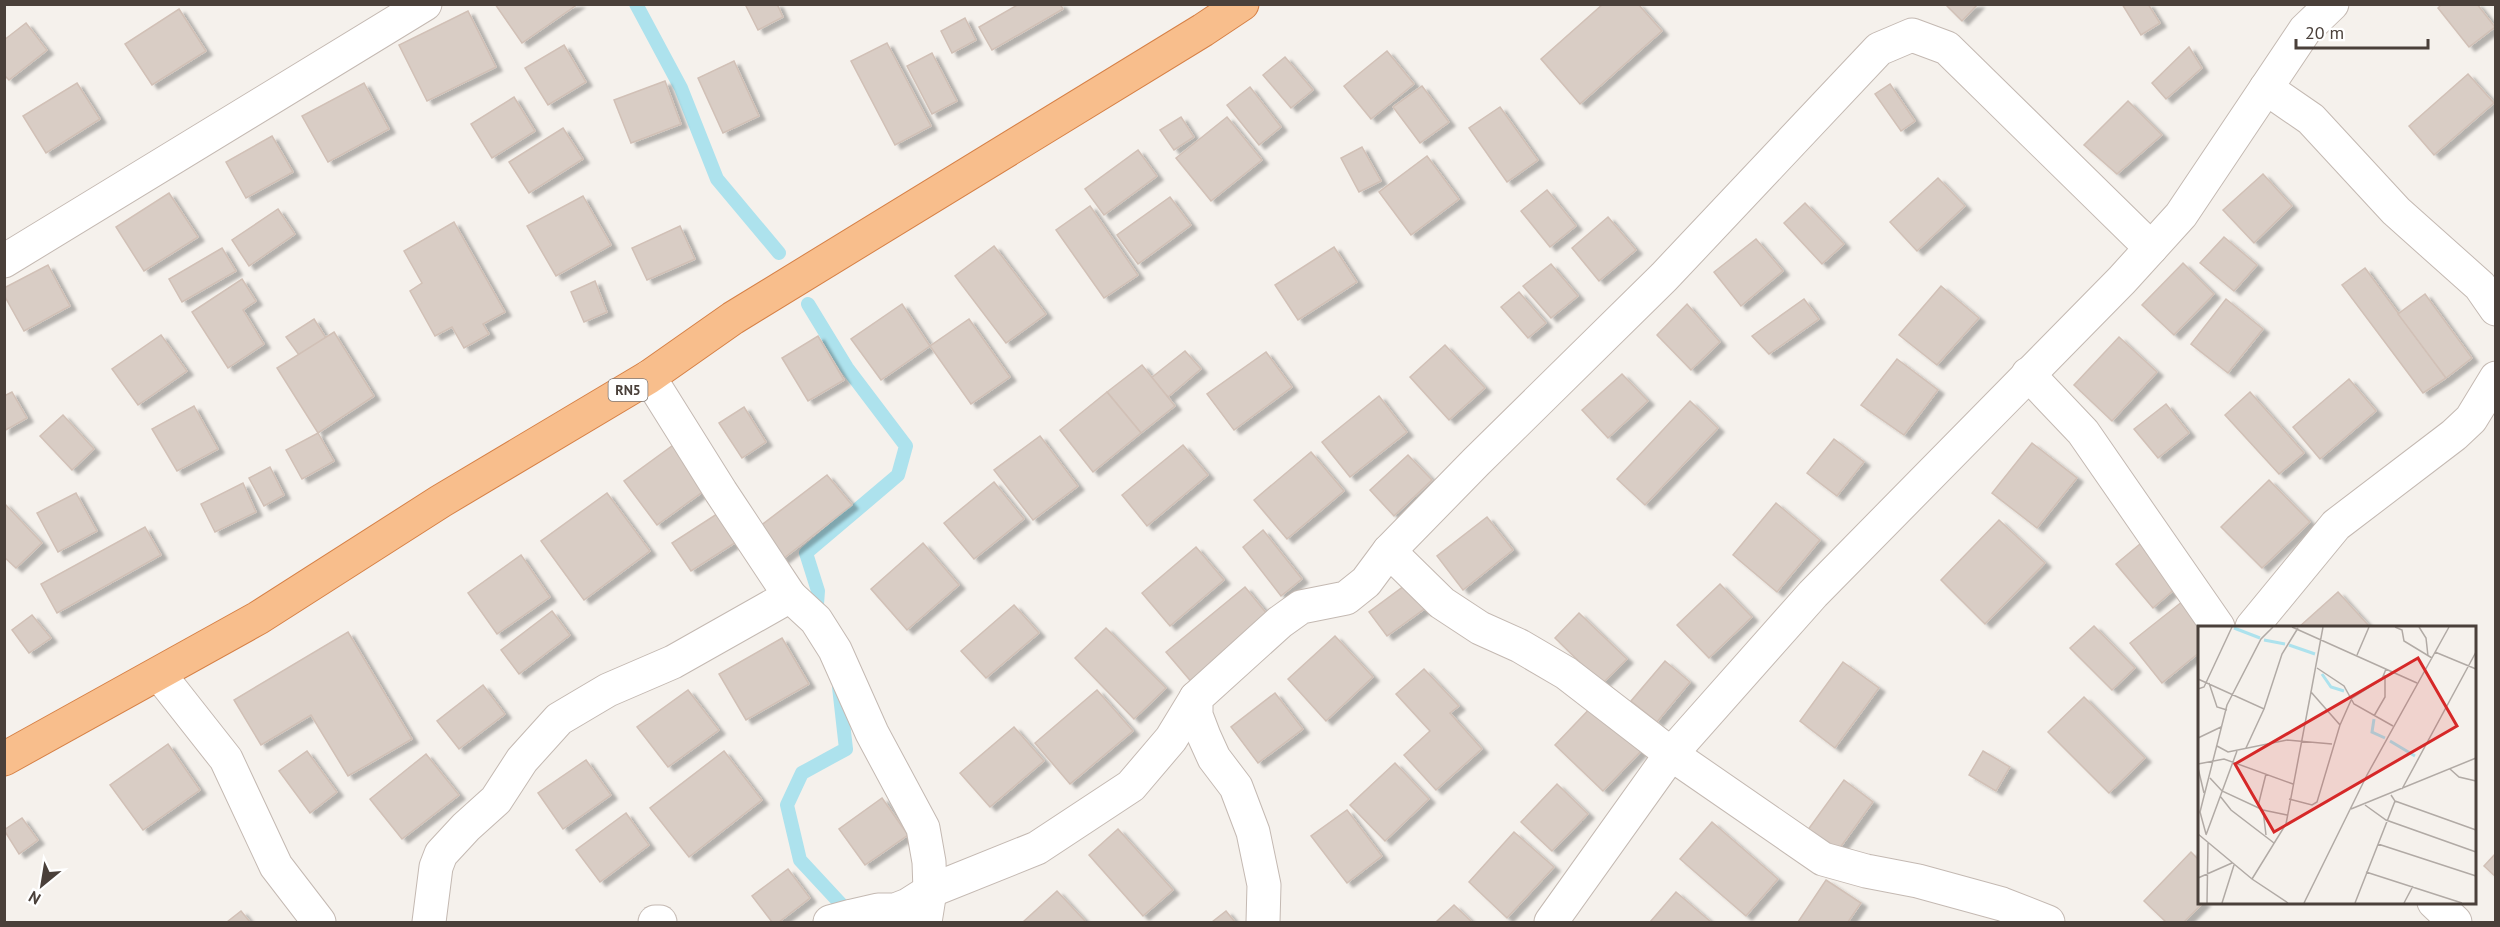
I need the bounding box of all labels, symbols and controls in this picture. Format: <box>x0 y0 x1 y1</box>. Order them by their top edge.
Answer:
scale bar <box>2296 12 2428 50</box>
text: 20 m <box>2305 21 2344 44</box>
road number: RN5 <box>608 379 648 401</box>
inset map <box>2198 626 2476 903</box>
north arrow <box>12 855 72 915</box>
text: N <box>25 887 44 909</box>

